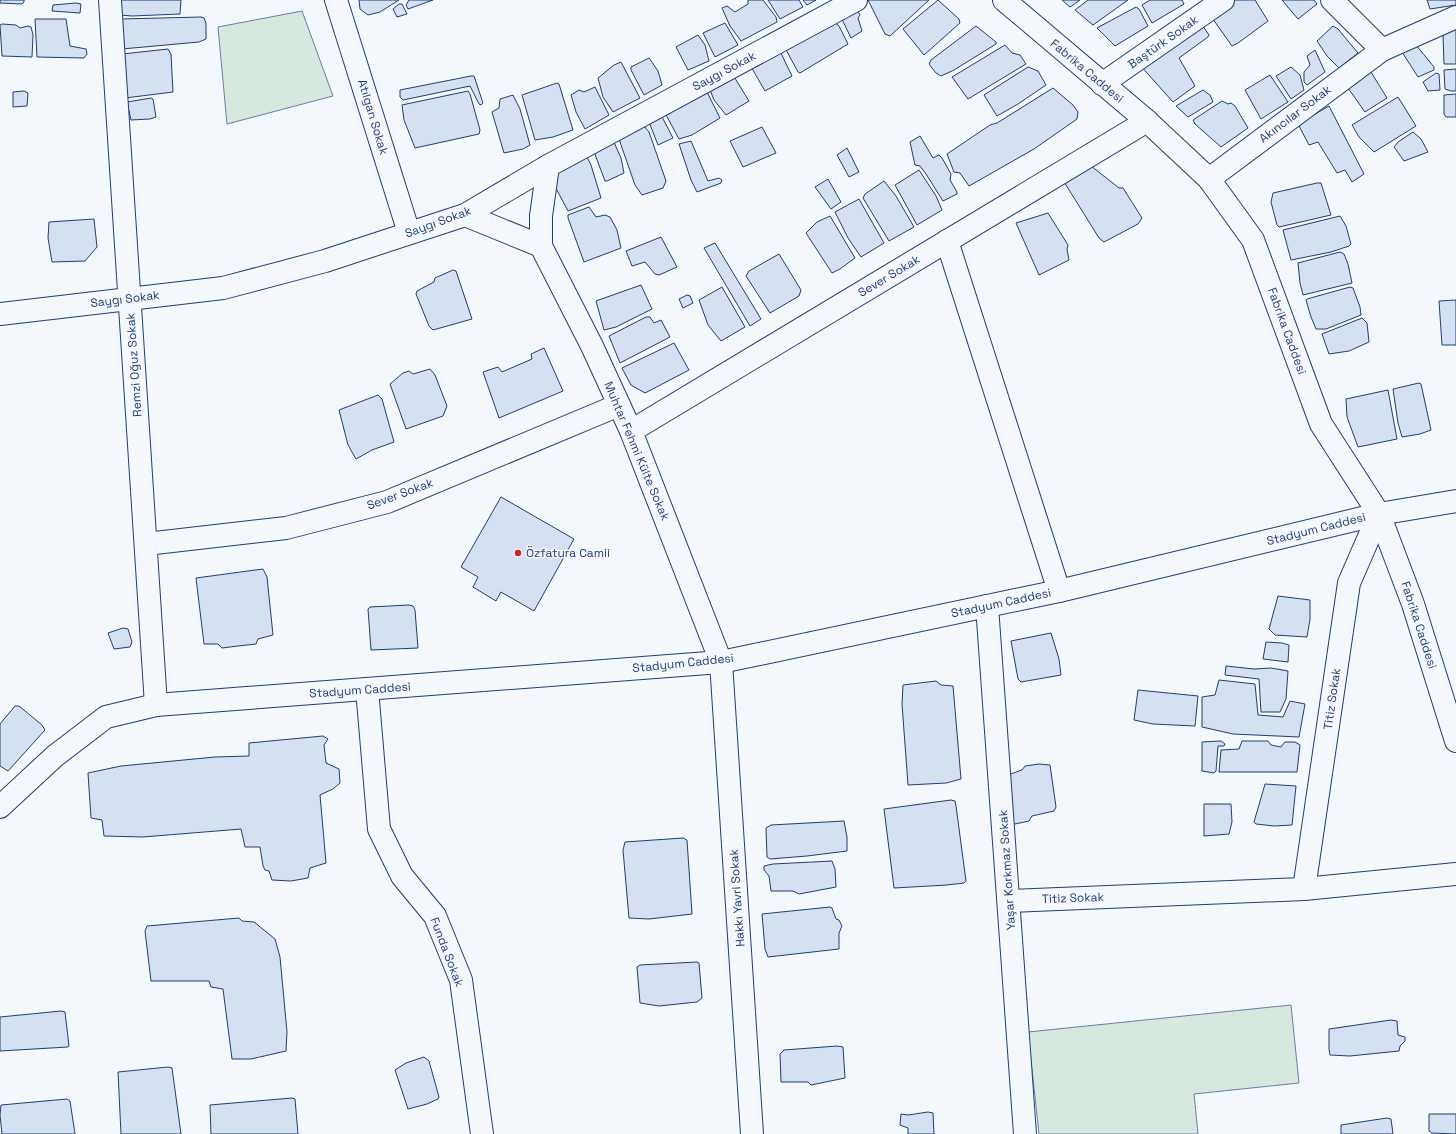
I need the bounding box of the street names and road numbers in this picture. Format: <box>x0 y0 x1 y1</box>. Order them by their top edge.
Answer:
street label: Baştürk Sokak <box>1125 12 1202 72</box>
street label: Fabrika Caddesi <box>1047 36 1127 106</box>
street label: Saygı Sokak <box>690 47 759 94</box>
street label: Atılgan Sokak <box>354 77 392 157</box>
street label: Akıncılar Sokak <box>1256 81 1335 146</box>
street label: Saygı Sokak <box>403 202 474 241</box>
street label: Sever Sokak <box>855 251 923 301</box>
street label: Fabrika Caddesi <box>1264 285 1310 377</box>
street label: Saygı Sokak <box>89 287 161 311</box>
street label: Remzi Oğuz Sokak <box>122 312 146 417</box>
street label: Muhtar Fehmi Külte Sokak <box>600 379 674 523</box>
street label: Sever Sokak <box>365 474 436 513</box>
street label: Stadyum Caddesi <box>1265 509 1367 549</box>
street label: Fabrika Caddesi <box>1397 579 1441 671</box>
street label: Stadyum Caddesi <box>950 585 1052 621</box>
street label: Stadyum Caddesi <box>632 650 734 676</box>
street label: Titiz Sokak <box>1320 667 1344 731</box>
street label: Stadyum Caddesi <box>309 678 411 702</box>
street label: Yaşar Korkmaz Sokak <box>995 809 1019 931</box>
street label: Hakkı Yavri Sokak <box>726 848 748 947</box>
street label: Titiz Sokak <box>1042 889 1105 907</box>
street label: Funda Sokak <box>426 915 468 990</box>

